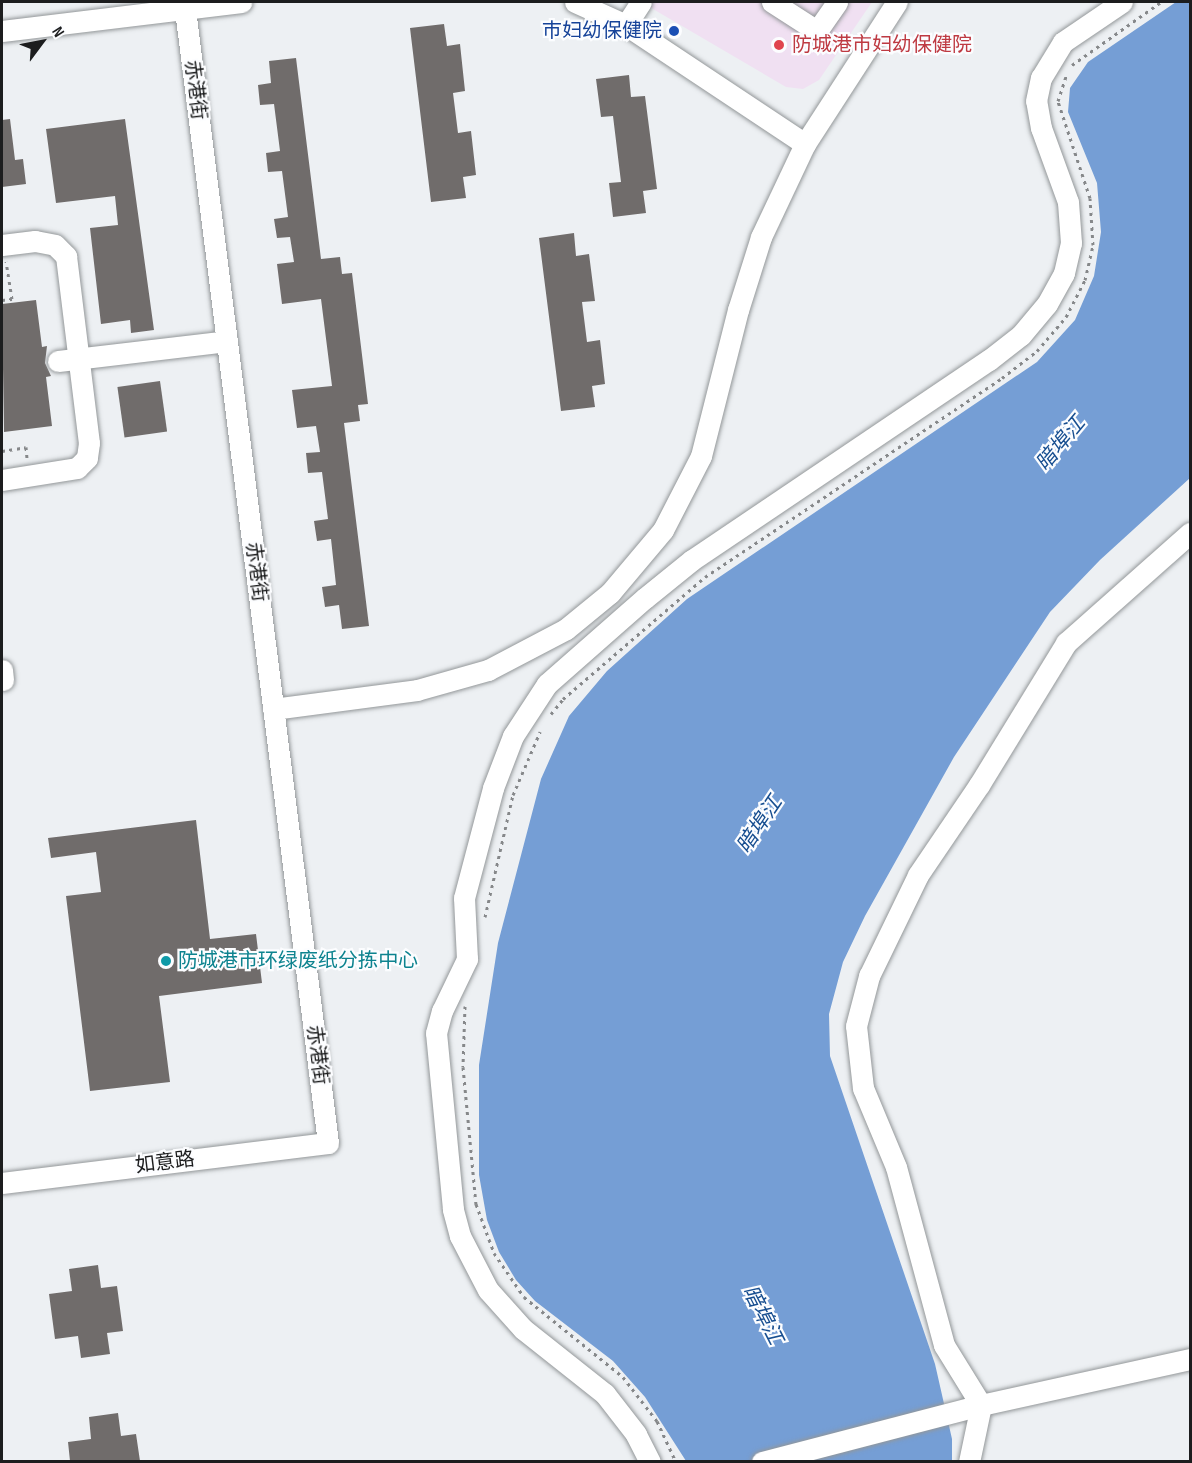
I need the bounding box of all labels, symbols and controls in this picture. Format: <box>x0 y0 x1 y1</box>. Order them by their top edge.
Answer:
north arrow <box>12 12 72 72</box>
place label: 巿妇幼保健院 <box>542 19 662 43</box>
text: N <box>47 24 68 41</box>
marker: 巿妇幼保健院 <box>667 24 681 38</box>
place label: 防城港市妇幼保健院 <box>792 33 972 57</box>
marker: 防城港市妇幼保健院 <box>770 36 788 54</box>
street label: 赤港街 <box>179 59 211 121</box>
water label: 暗埠江 <box>1031 412 1091 476</box>
street label: 赤港街 <box>240 541 272 603</box>
water label: 暗埠江 <box>732 792 788 858</box>
place label: 防城港市环绿废纸分拣中心 <box>178 949 418 973</box>
marker: 防城港市环绿废纸分拣中心 <box>159 954 173 968</box>
street label: 赤港街 <box>301 1024 333 1086</box>
street label: 如意路 <box>134 1147 196 1179</box>
water label: 暗埠江 <box>736 1281 788 1349</box>

